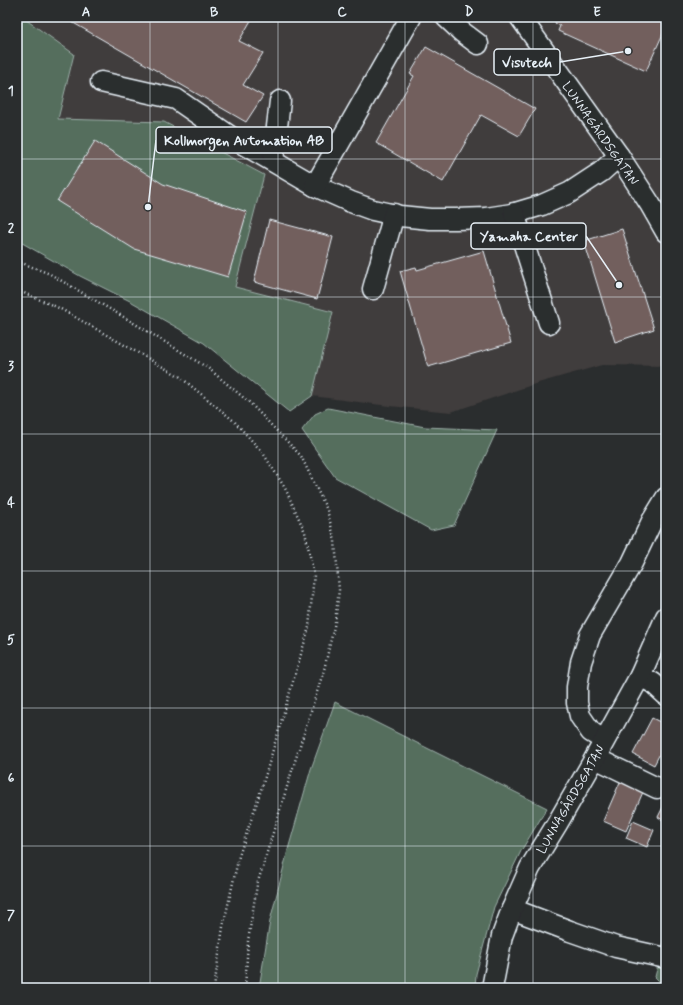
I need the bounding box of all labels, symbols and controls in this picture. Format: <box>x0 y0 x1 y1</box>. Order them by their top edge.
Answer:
text: A <box>82 4 90 21</box>
text: B <box>210 4 219 21</box>
text: C <box>337 4 347 21</box>
text: D <box>465 4 474 21</box>
text: E <box>593 4 601 21</box>
callout: Visutech <box>494 49 560 75</box>
text: Visutech <box>502 54 552 72</box>
street label: LUNNAGÅRDSGATAN <box>558 78 643 190</box>
text: 1 <box>8 83 14 100</box>
callout: Kollmorgen Automation AB <box>156 127 332 153</box>
text: Kollmorgen Automation AB <box>164 132 324 152</box>
text: 2 <box>8 220 15 237</box>
callout: Yamaha Center <box>471 223 586 249</box>
text: Yamaha Center <box>480 228 578 246</box>
text: 3 <box>8 358 14 375</box>
text: 4 <box>7 495 15 512</box>
text: 5 <box>7 632 15 649</box>
street label: LUNNAGÅRDSGATAN <box>532 741 610 857</box>
text: 6 <box>8 770 15 787</box>
text: 7 <box>7 907 15 924</box>

